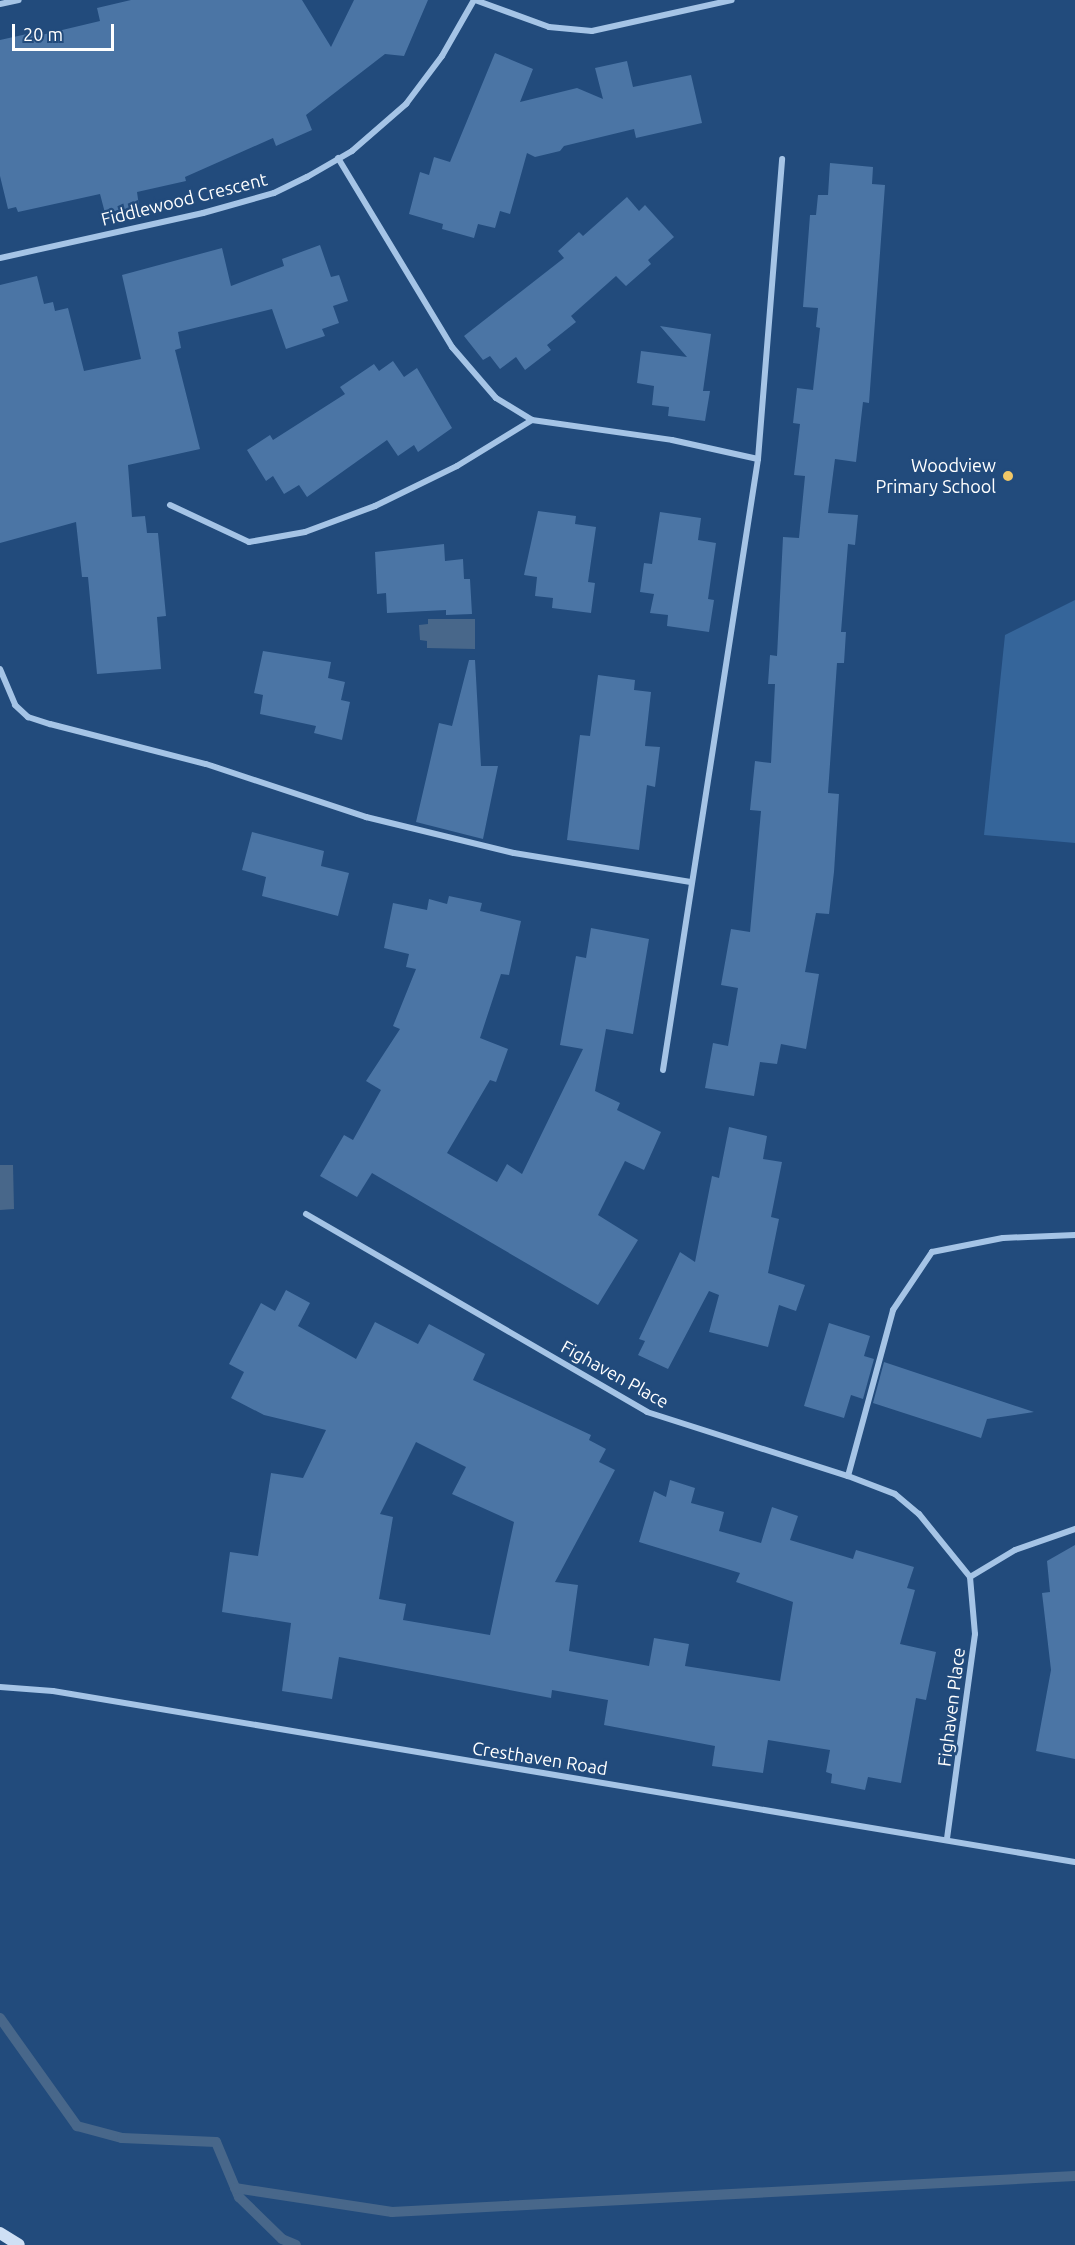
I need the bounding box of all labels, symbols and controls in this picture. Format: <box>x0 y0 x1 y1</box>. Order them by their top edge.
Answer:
scale bar <box>15 12 117 50</box>
text: 20 m <box>23 24 63 44</box>
street label: Fiddlewood Crescent <box>99 168 269 230</box>
place label: Woodview Primary School <box>875 455 996 498</box>
marker: Woodview Primary School <box>1001 469 1015 483</box>
street label: Fighaven Place <box>557 1336 673 1412</box>
street label: Fighaven Place <box>933 1646 969 1768</box>
street label: Cresthaven Road <box>471 1737 609 1779</box>

